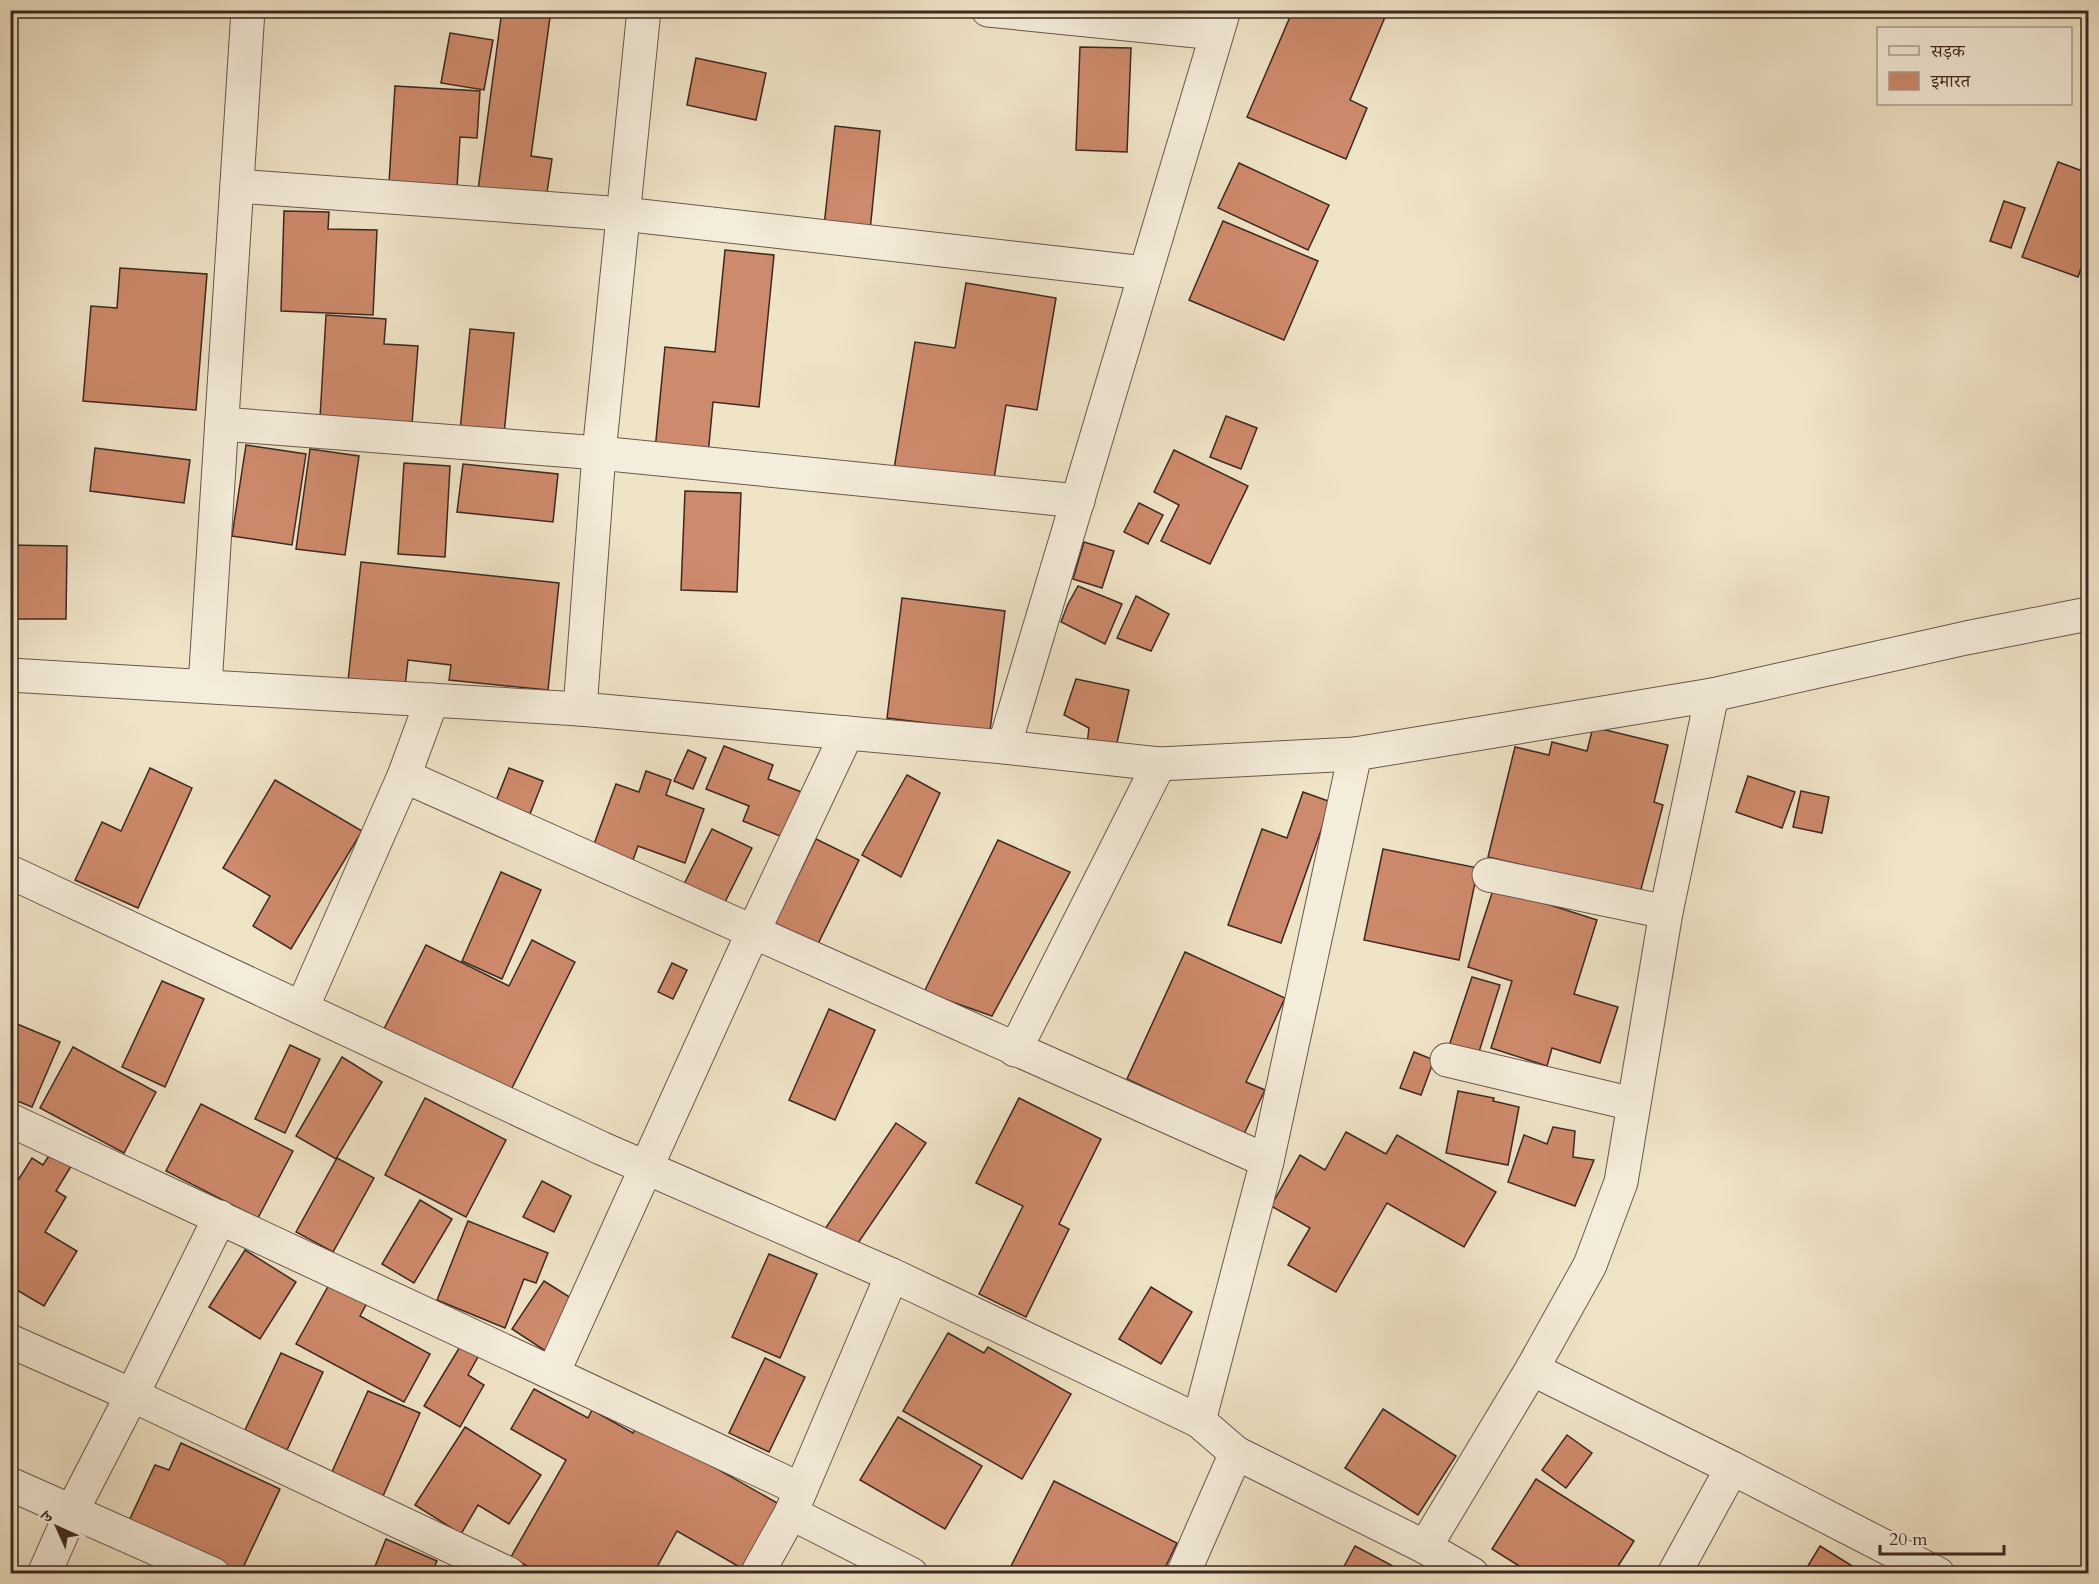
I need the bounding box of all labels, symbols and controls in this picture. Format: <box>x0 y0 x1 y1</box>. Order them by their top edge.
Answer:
legend <box>1877 27 2072 105</box>
text: सड़क <box>1930 39 1966 64</box>
text: इमारत <box>1930 69 1971 94</box>
north arrow <box>27 1497 87 1557</box>
text: उ <box>36 1505 59 1528</box>
scale bar <box>1880 1518 2004 1556</box>
text: 20 m <box>1889 1527 1928 1552</box>

